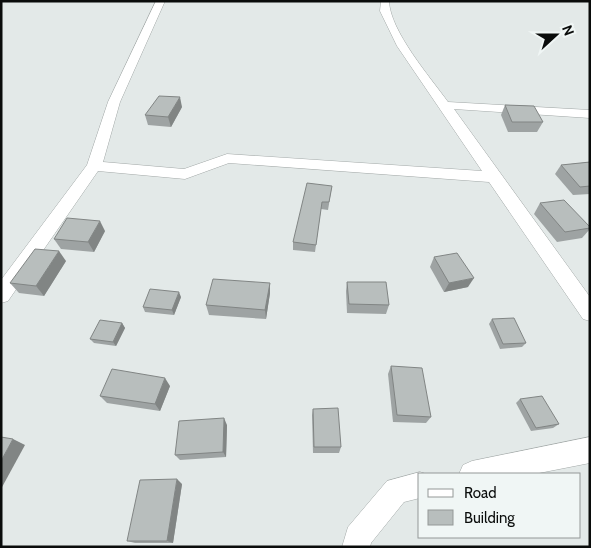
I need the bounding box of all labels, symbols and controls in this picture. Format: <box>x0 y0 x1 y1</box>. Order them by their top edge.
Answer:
north arrow <box>531 10 581 60</box>
text: N <box>558 22 578 38</box>
legend <box>418 473 581 538</box>
text: Road <box>464 484 497 502</box>
text: Building <box>464 509 515 527</box>

